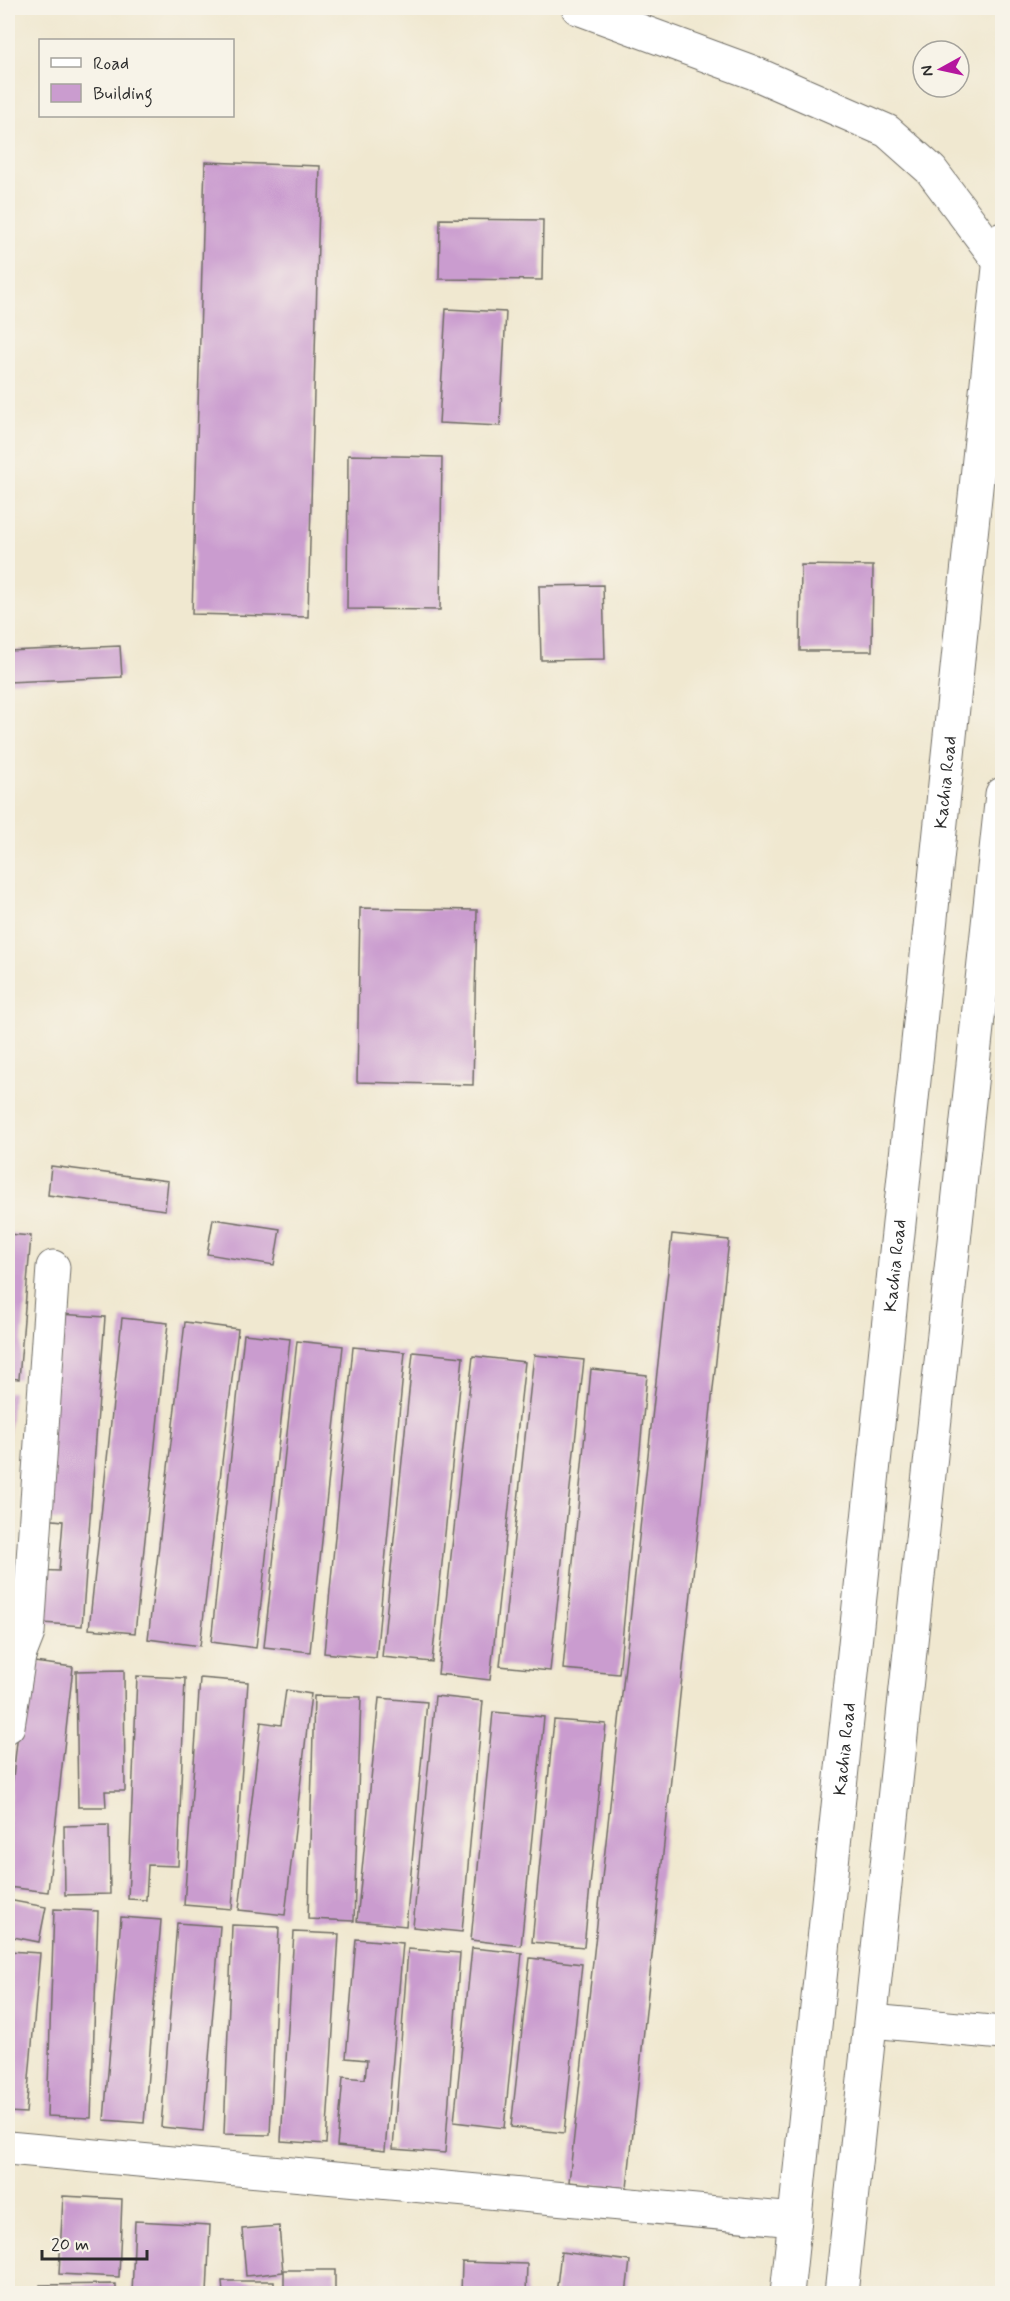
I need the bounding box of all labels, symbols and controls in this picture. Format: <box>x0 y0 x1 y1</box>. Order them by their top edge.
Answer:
legend <box>39 39 234 117</box>
north arrow <box>911 39 971 99</box>
text: Road <box>93 52 129 76</box>
text: N <box>916 64 939 78</box>
text: Building <box>93 82 153 108</box>
street label: Kachia Road <box>929 735 963 830</box>
street label: Kachia Road <box>879 1218 912 1313</box>
street label: Kachia Road <box>828 1701 862 1797</box>
scale bar <box>42 2223 147 2261</box>
text: 20 m <box>51 2233 89 2257</box>

